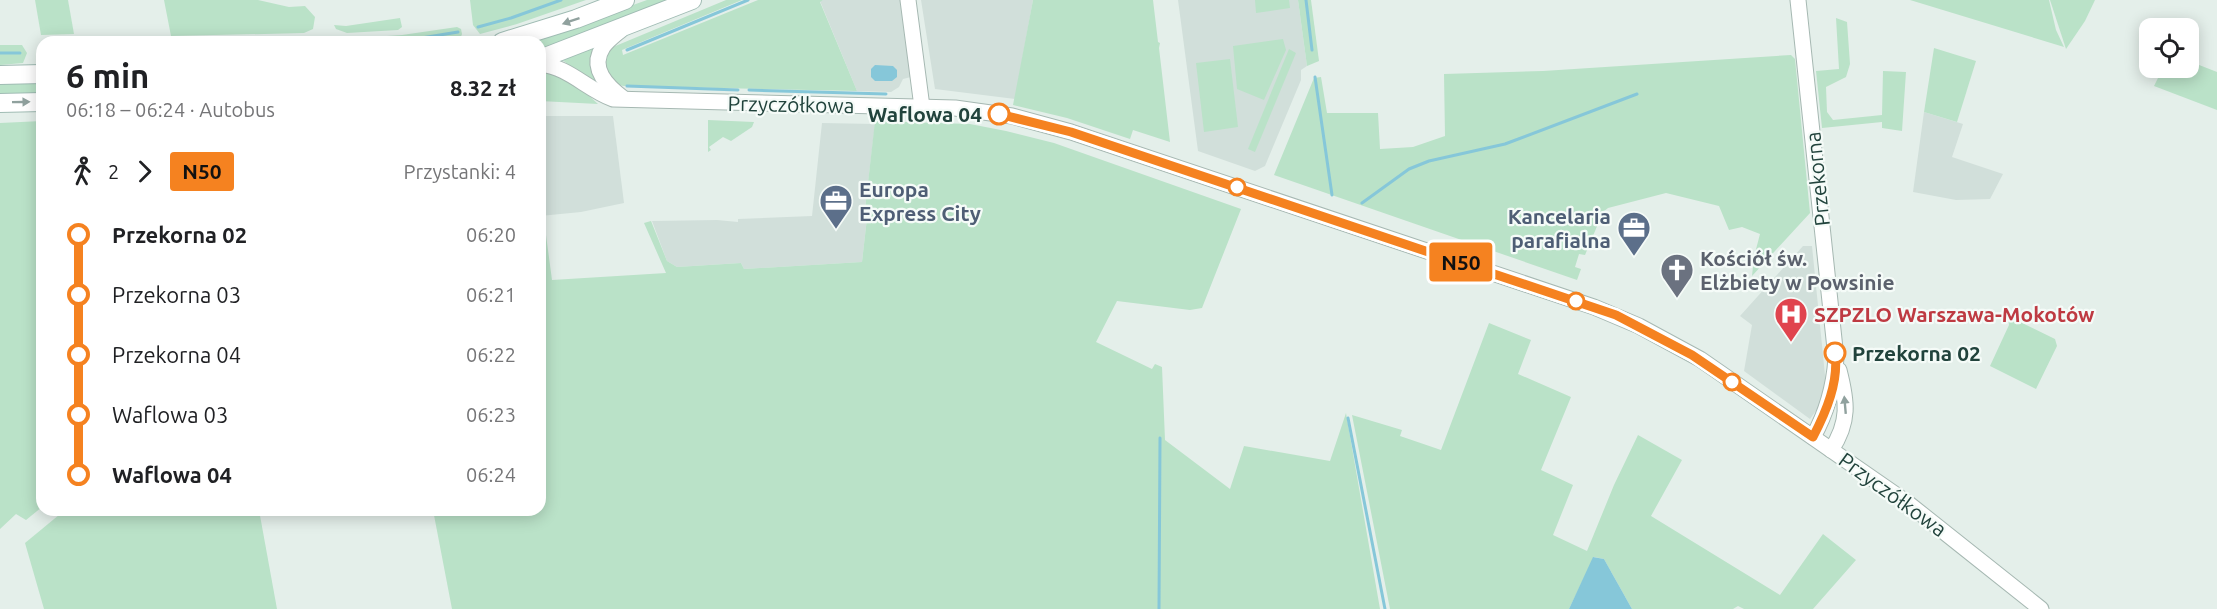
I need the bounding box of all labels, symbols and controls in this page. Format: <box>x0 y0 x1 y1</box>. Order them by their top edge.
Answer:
one-way arrow <box>562 16 580 26</box>
map controls <box>2139 18 2199 78</box>
button: locate <box>2139 18 2199 78</box>
text: 6 min <box>66 57 149 94</box>
text: 8.32 zł <box>450 75 516 100</box>
street label: Przyczółkowa <box>727 91 855 117</box>
one-way arrow <box>12 97 31 107</box>
text: 06:18 – 06:24 · Autobus <box>66 98 275 121</box>
place label: Waflowa 04 <box>868 102 982 126</box>
marker: Waflowa 04 <box>988 103 1010 125</box>
street label: Przekorna <box>1800 131 1834 227</box>
icon: walk <box>66 155 99 188</box>
icon: forward <box>128 155 161 188</box>
text: N50 <box>182 159 222 183</box>
text: 2 <box>108 160 119 183</box>
text: Przystanki: 4 <box>404 160 516 183</box>
place label: Europa Express City <box>859 177 981 225</box>
unlabelled marker <box>1228 178 1246 196</box>
office icon: Europa Express City <box>818 183 854 230</box>
place label: Kancelaria parafialna <box>1508 204 1611 252</box>
office icon: Kancelaria parafialna <box>1616 210 1652 257</box>
text: Przekorna 02 <box>112 222 247 247</box>
text: 06:20 <box>466 223 516 246</box>
line badge: N50 <box>1426 242 1496 282</box>
place label: Kościół św. Elżbiety w Powsinie <box>1700 246 1895 294</box>
text: N50 <box>1441 250 1481 274</box>
church icon: Kościół św. Elżbiety w Powsinie <box>1659 252 1695 299</box>
text: Przekorna 03 <box>112 282 241 307</box>
text: 06:21 <box>466 283 516 306</box>
unlabelled marker <box>1567 292 1585 310</box>
hospital icon: SZPZLO Warszawa-Mokotów <box>1773 296 1809 343</box>
place label: SZPZLO Warszawa-Mokotów <box>1814 302 2095 326</box>
place label: Przekorna 02 <box>1852 341 1981 365</box>
text: Przekorna 04 <box>112 342 241 367</box>
marker: Przekorna 02 <box>1824 342 1846 364</box>
text: 06:22 <box>466 343 516 366</box>
unlabelled marker <box>1723 373 1741 391</box>
one-way arrow <box>1840 396 1850 415</box>
text: Waflowa 03 <box>112 402 228 427</box>
text: 06:23 <box>466 403 516 426</box>
street label: Przyczółkowa <box>1835 447 1951 541</box>
text: Waflowa 04 <box>112 462 232 487</box>
text: 06:24 <box>466 463 516 486</box>

